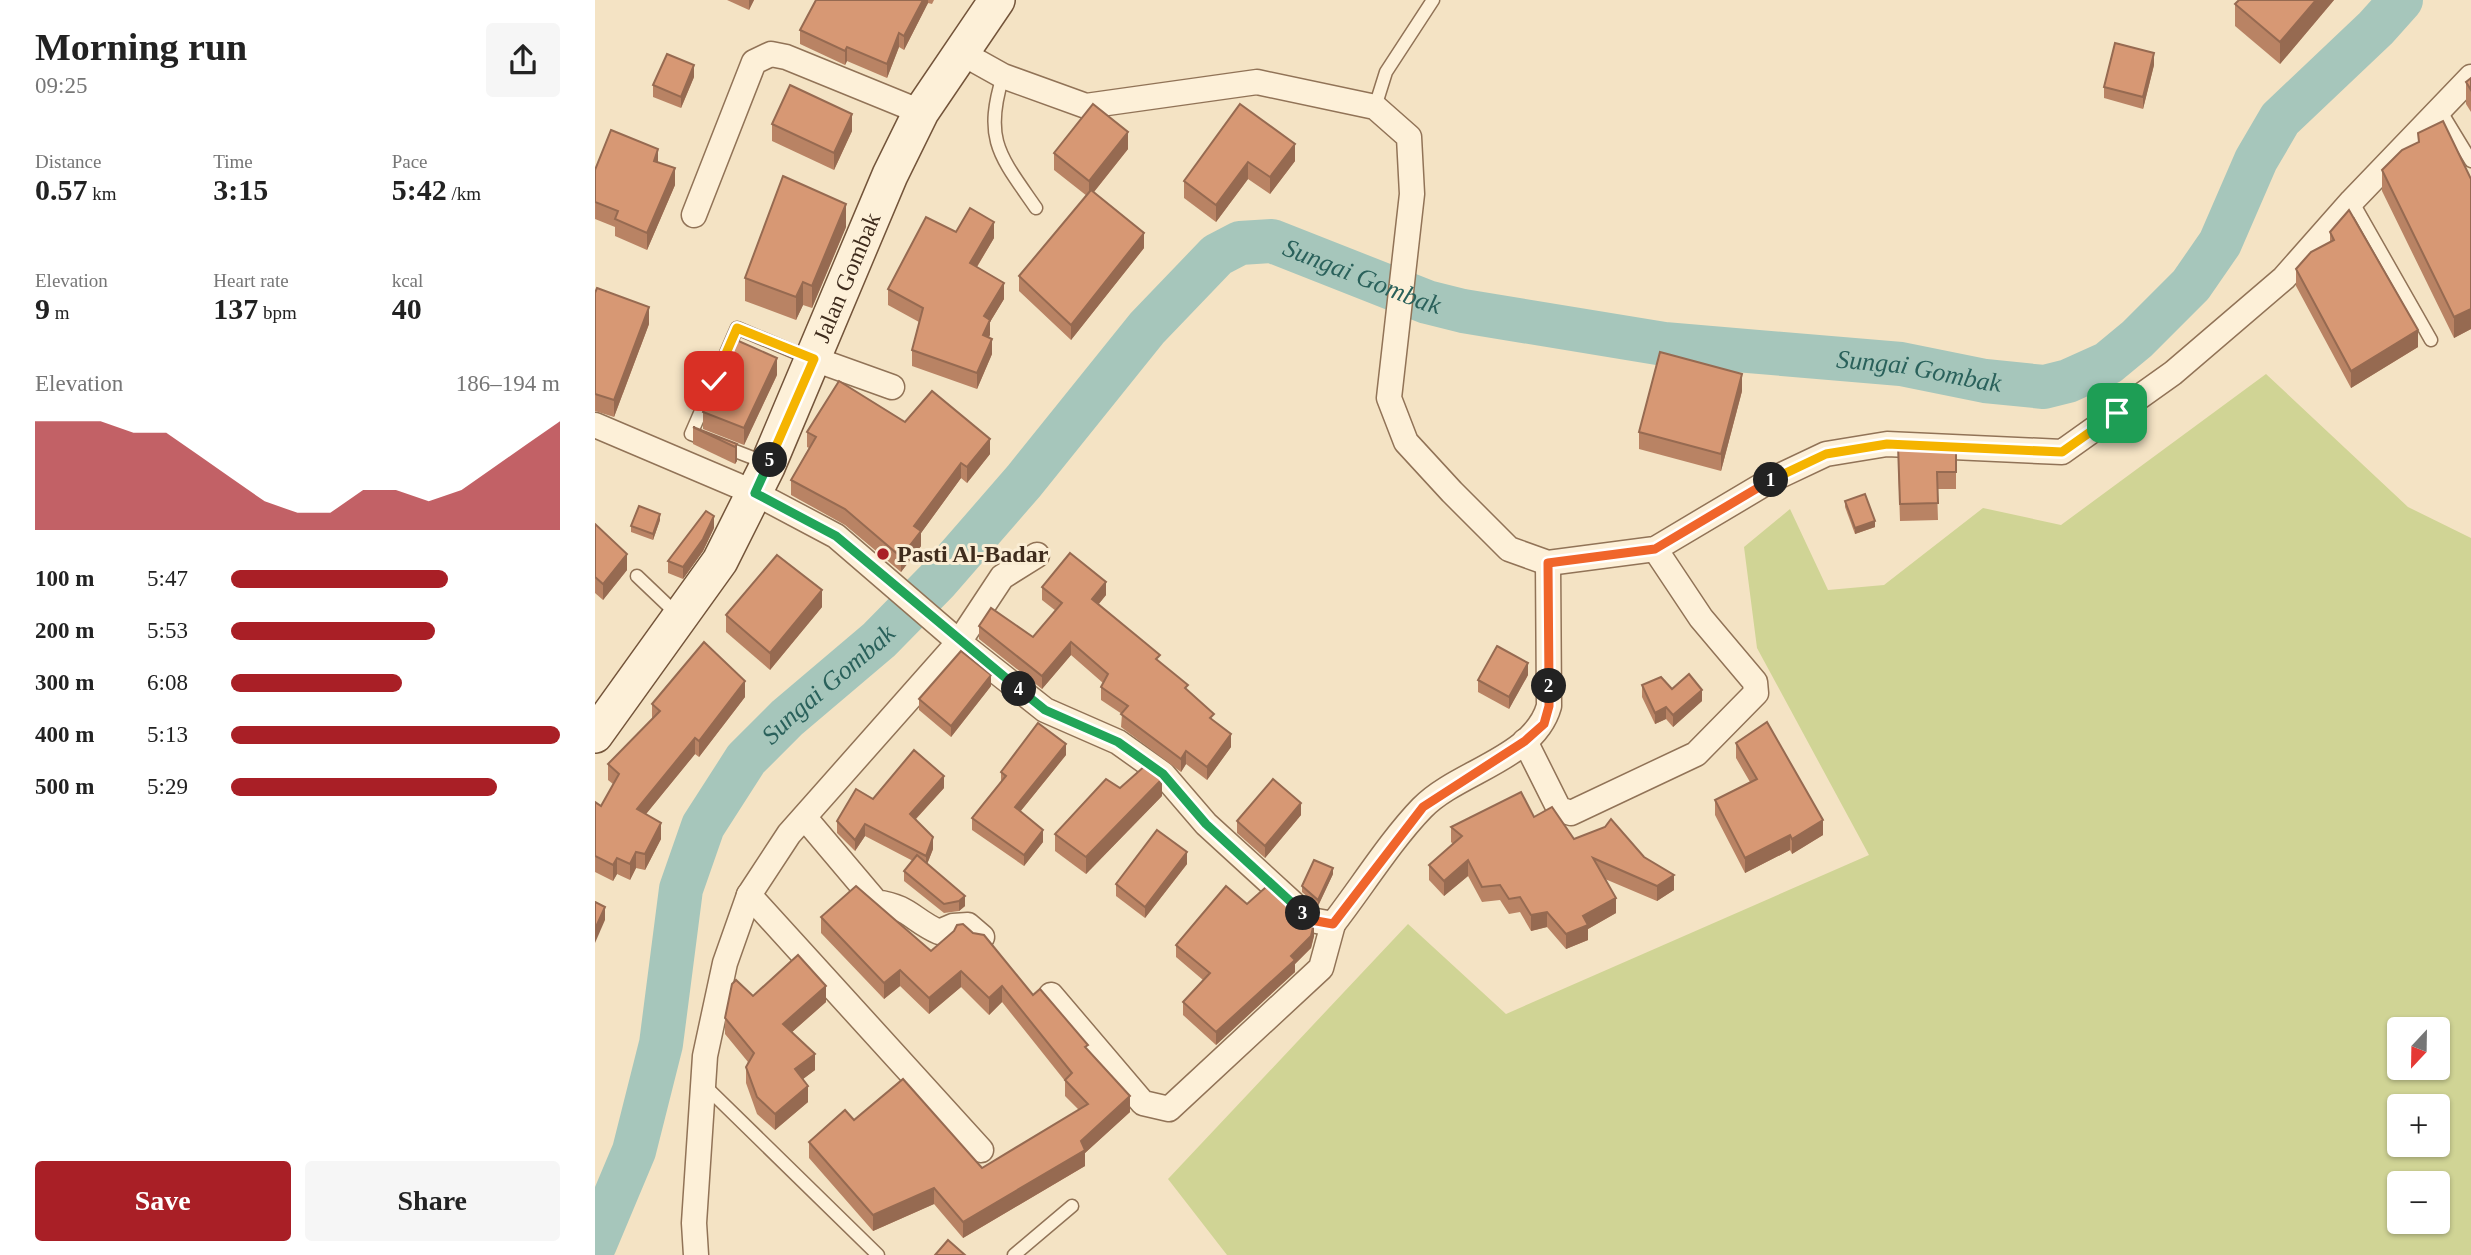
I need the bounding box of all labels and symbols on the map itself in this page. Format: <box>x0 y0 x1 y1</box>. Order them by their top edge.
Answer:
street label: Jalan Gombak <box>808 209 886 346</box>
water label: Sungai Gombak <box>1279 233 1444 320</box>
water label: Sungai Gombak <box>1835 345 2003 398</box>
pin <box>684 351 744 411</box>
pin <box>2087 383 2147 443</box>
pin: 5 <box>753 442 787 477</box>
pin: 1 <box>1753 462 1789 498</box>
place label: Pasti Al-Badar <box>897 541 1049 567</box>
marker: Pasti Al-Badar <box>875 546 891 562</box>
water label: Sungai Gombak <box>756 618 901 750</box>
pin: 2 <box>1531 668 1567 704</box>
pin: 4 <box>1001 672 1037 706</box>
pin: 3 <box>1285 895 1321 930</box>
north arrow <box>2387 1017 2450 1080</box>

